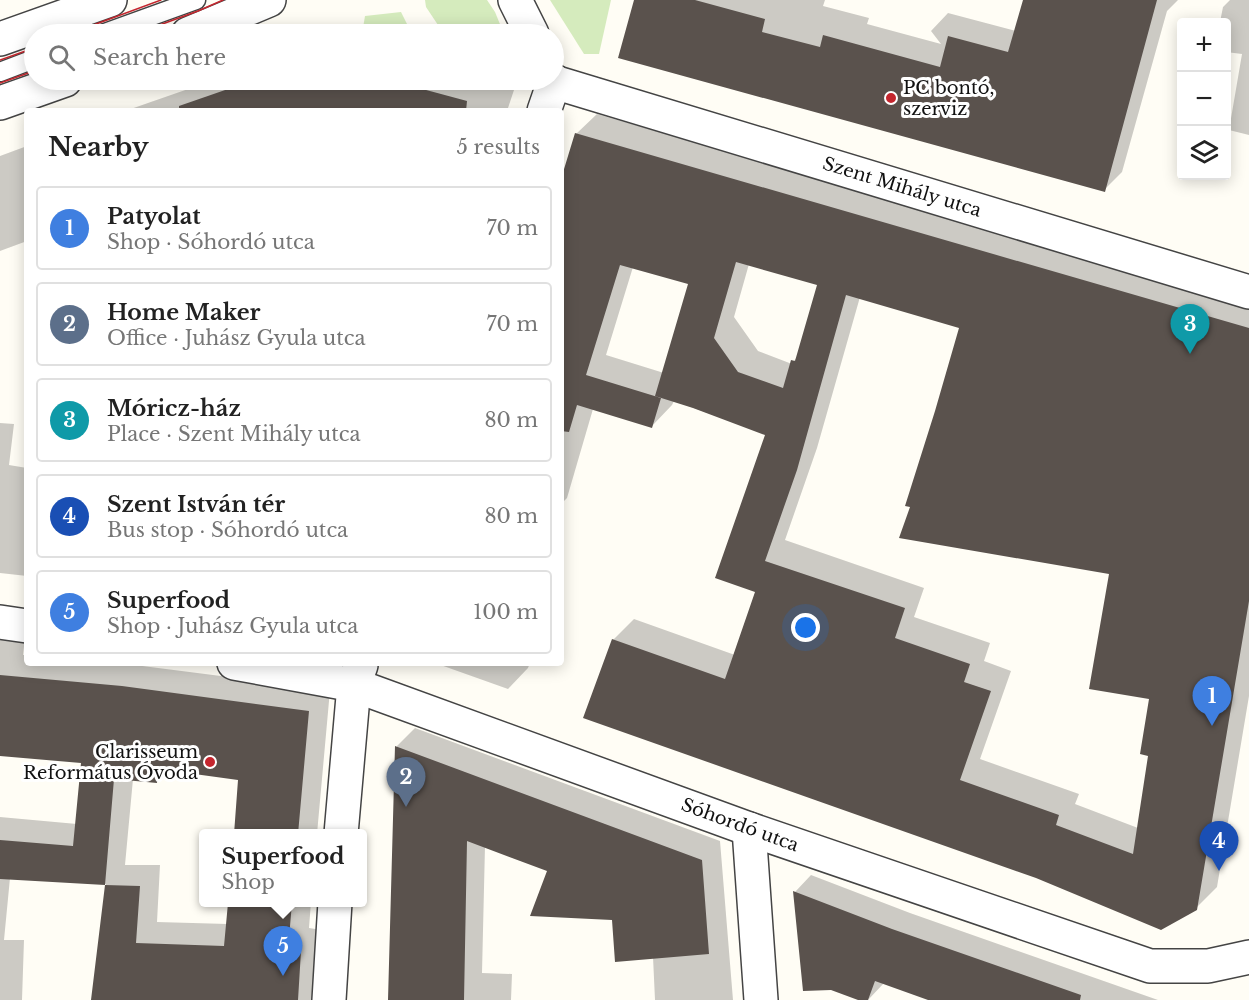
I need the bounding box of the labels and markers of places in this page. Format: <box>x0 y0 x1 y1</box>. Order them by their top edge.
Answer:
place label: PC bontó, szerviz <box>903 77 994 120</box>
marker: PC bontó, szerviz <box>884 91 898 105</box>
pin: 3 <box>1170 304 1210 354</box>
pin: 1 <box>1192 676 1232 726</box>
place label: Clarisseum Református Óvoda <box>23 741 198 784</box>
marker: Clarisseum Református Óvoda <box>203 755 217 769</box>
pin: 2 <box>386 758 426 807</box>
pin: 4 <box>1200 822 1238 871</box>
pin: 5 <box>264 926 302 976</box>

